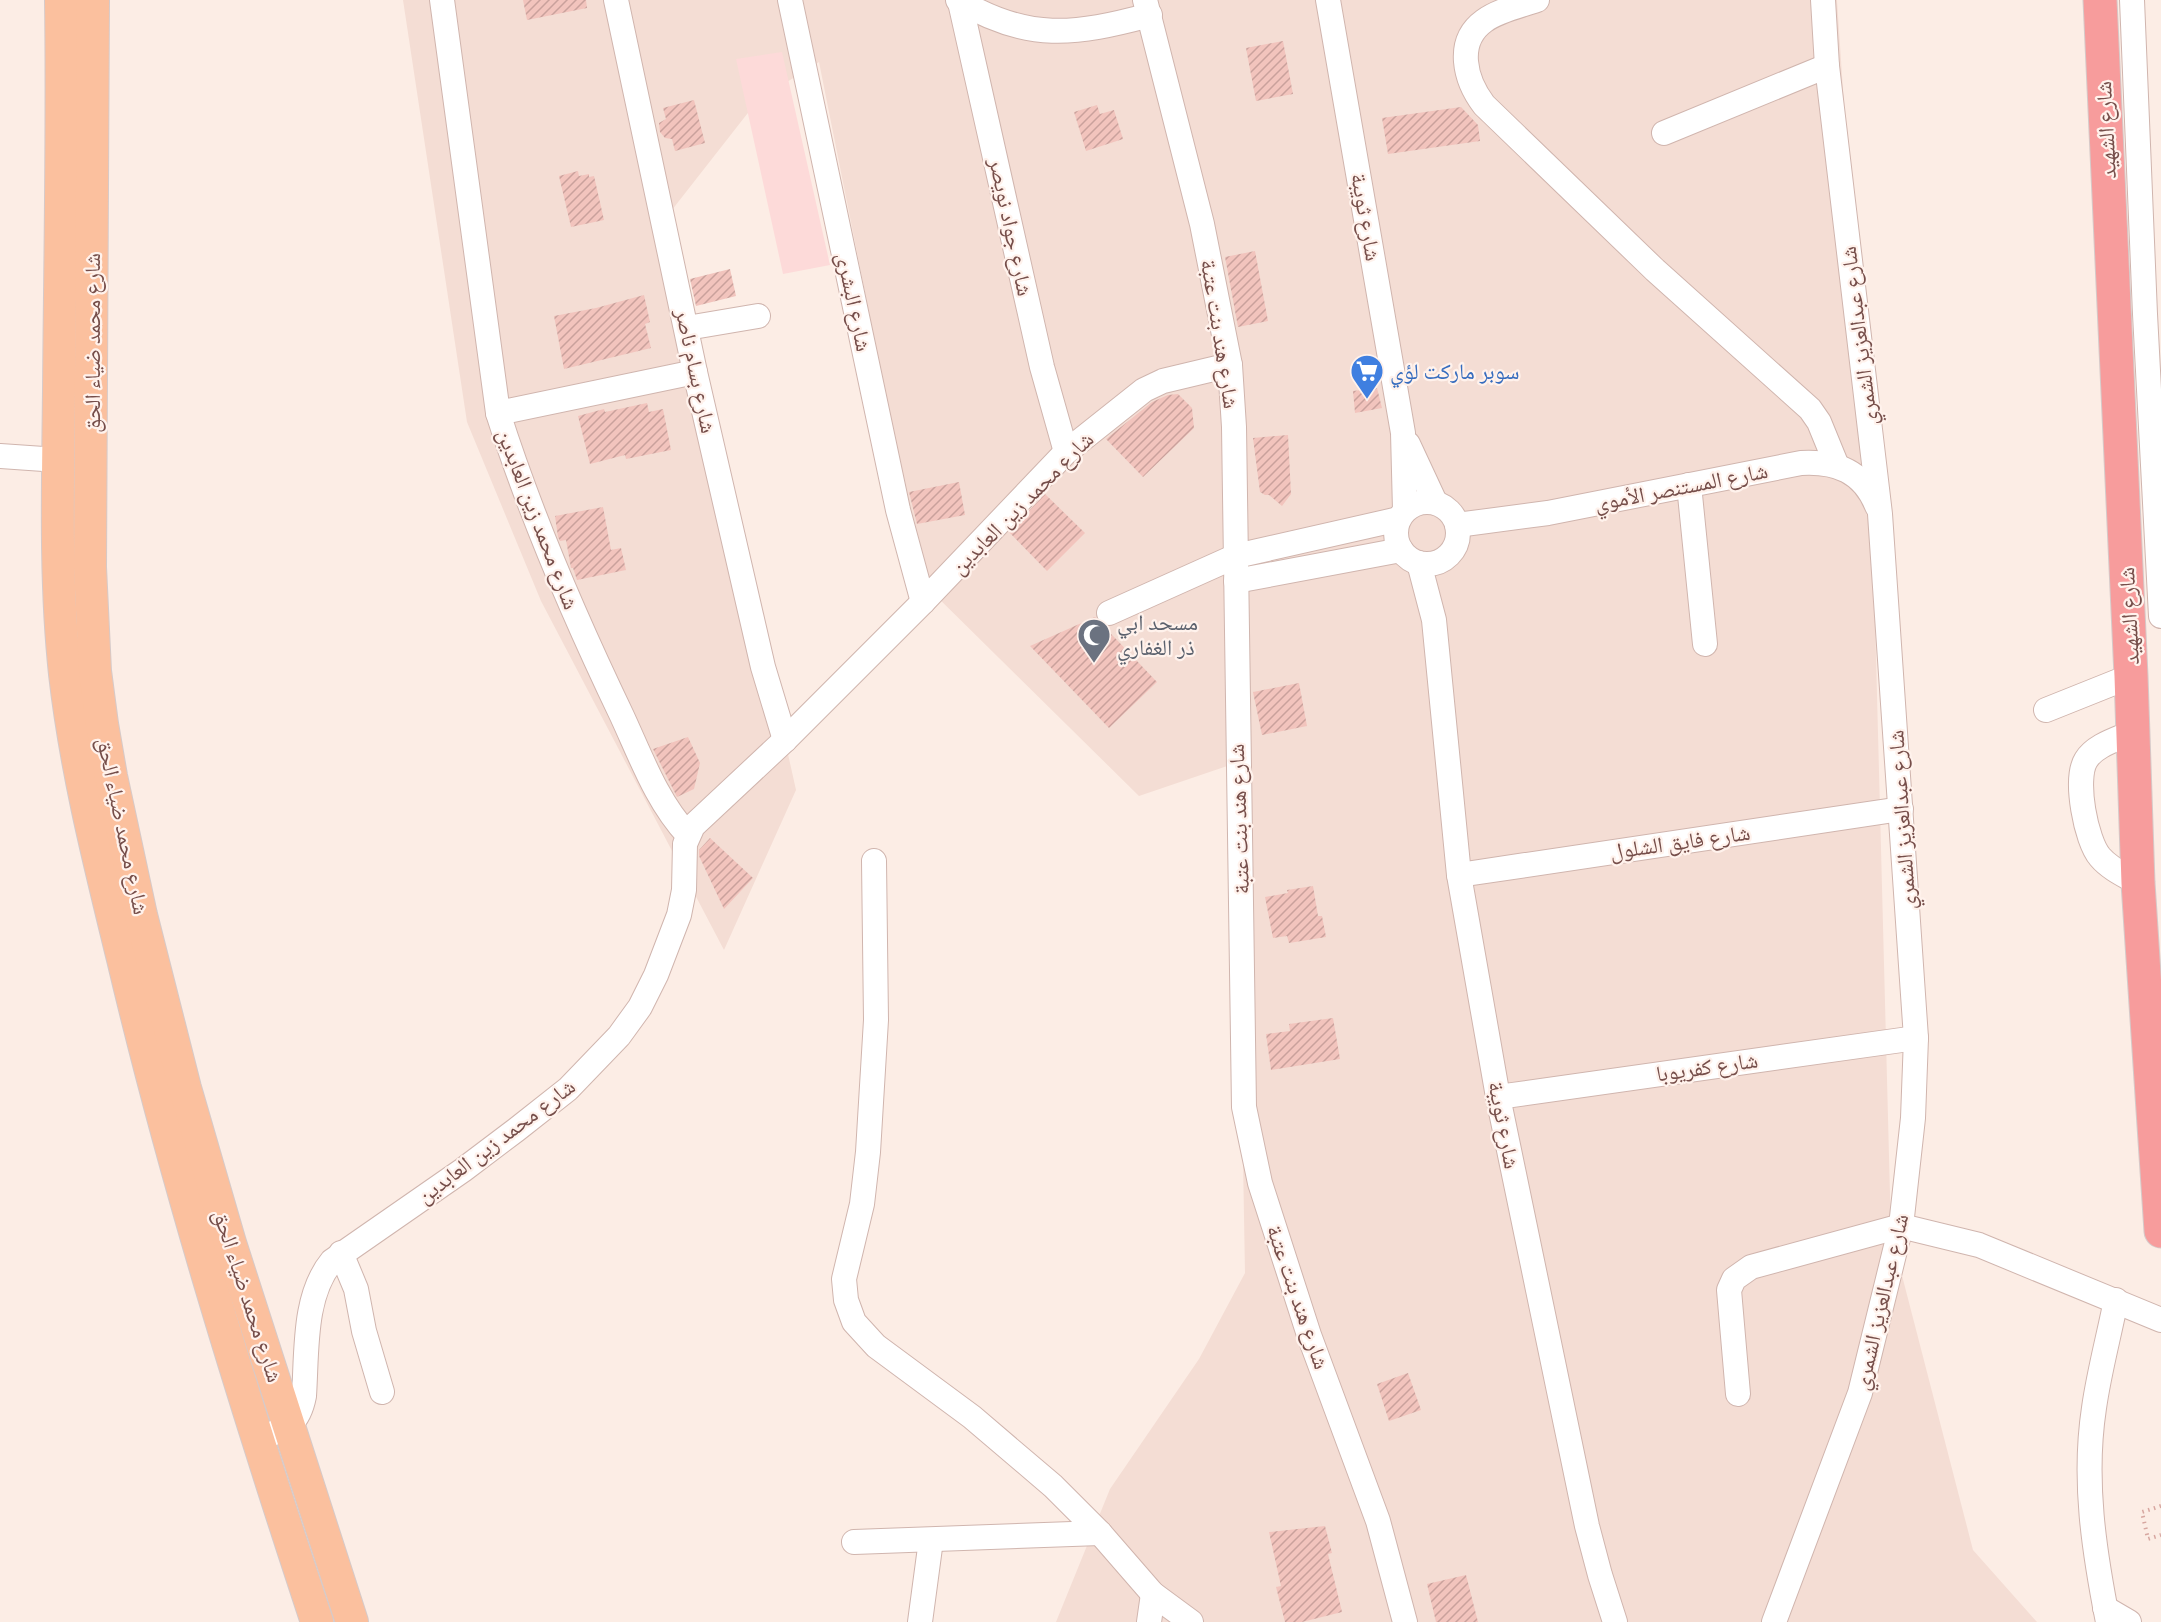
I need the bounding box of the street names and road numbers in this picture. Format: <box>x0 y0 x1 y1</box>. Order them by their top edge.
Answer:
street label: شارع الشهيد <box>2090 80 2122 180</box>
street label: شارع جواد نويصر <box>983 155 1039 298</box>
street label: شارع ثويبة <box>1345 171 1387 263</box>
street label: شارع عبدالعزيز الشمري <box>1835 245 1887 427</box>
street label: شارع البشرى <box>830 250 878 354</box>
street label: شارع محمد ضياء الحق <box>79 253 106 433</box>
street label: شارع هند بنت عتبة <box>1195 258 1245 410</box>
street label: شارع بسام ناصر <box>668 305 722 436</box>
street label: شارع محمد زين العابدين <box>491 425 585 613</box>
street label: شارع محمد زين العابدين <box>945 426 1099 580</box>
street label: شارع المستنصر الأموي <box>1592 457 1771 521</box>
street label: شارع الشهيد <box>2113 566 2145 666</box>
street label: شارع عبدالعزيز الشمري <box>1882 729 1925 911</box>
street label: شارع محمد ضياء الحق <box>91 735 155 917</box>
street label: شارع هند بنت عتبة <box>1223 743 1255 895</box>
street label: شارع فايق الشلول <box>1608 819 1752 865</box>
street label: شارع كفريوبا <box>1654 1046 1760 1088</box>
street label: شارع محمد زين العابدين <box>412 1073 580 1209</box>
street label: شارع ثويبة <box>1482 1079 1526 1171</box>
street label: شارع محمد ضياء الحق <box>207 1206 289 1386</box>
street label: شارع عبدالعزيز الشمري <box>1848 1211 1918 1394</box>
street label: شارع هند بنت عتبة <box>1261 1221 1335 1373</box>

